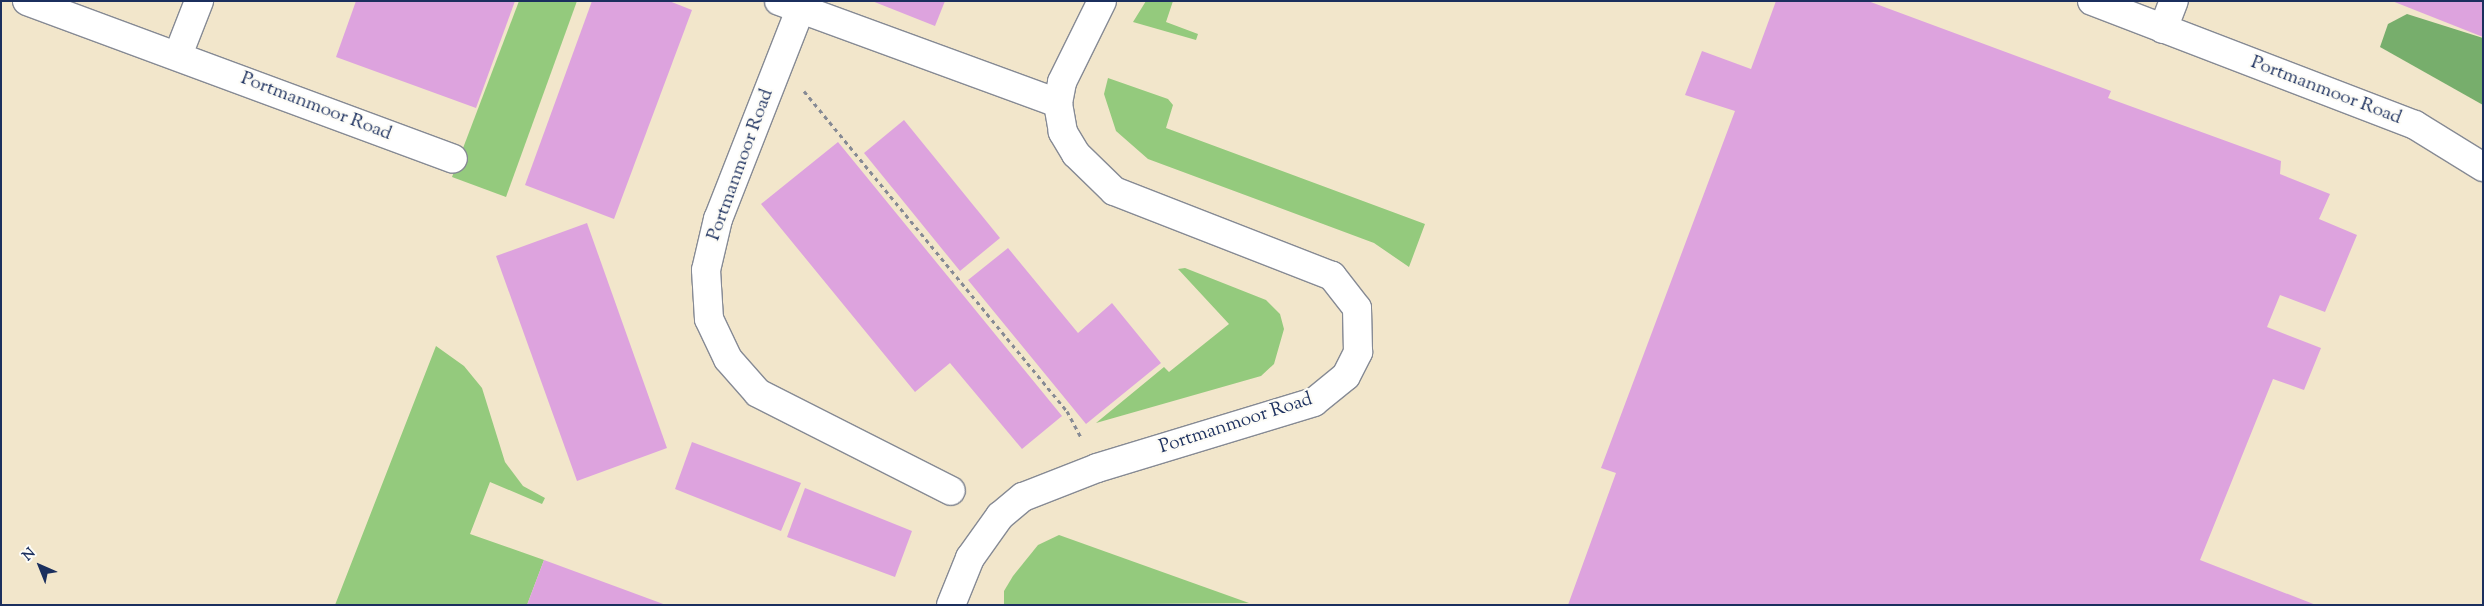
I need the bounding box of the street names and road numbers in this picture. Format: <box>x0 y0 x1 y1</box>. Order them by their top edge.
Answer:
street label: Portmanmoor Road <box>2247 52 2405 130</box>
street label: Portmanmoor Road <box>237 68 395 146</box>
street label: Portmanmoor Road <box>703 86 779 244</box>
street label: Portmanmoor Road <box>1156 388 1316 460</box>

